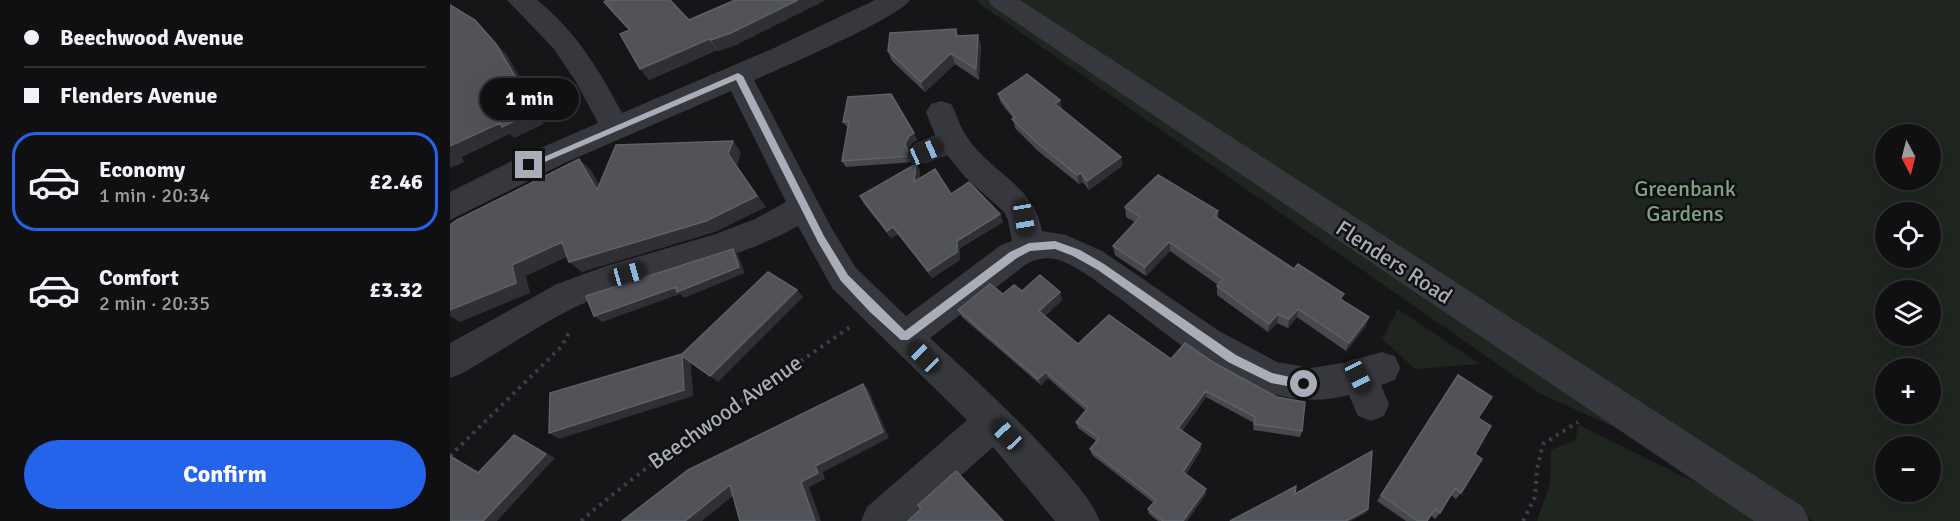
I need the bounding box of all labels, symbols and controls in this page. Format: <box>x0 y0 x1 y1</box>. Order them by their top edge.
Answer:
text: Beechwood Avenue <box>60 24 244 51</box>
callout: 1 min <box>479 78 578 120</box>
text: Flenders Avenue <box>60 82 217 109</box>
text: 1 min <box>505 86 554 111</box>
north arrow <box>1875 124 1941 190</box>
map controls <box>1875 124 1941 502</box>
car <box>905 136 945 168</box>
route end <box>515 151 542 178</box>
icon: car <box>27 155 81 209</box>
text: Economy <box>99 156 185 183</box>
text: £2.46 <box>369 168 423 195</box>
park label: Greenbank Gardens <box>1634 175 1736 227</box>
text: 1 min · 20:34 <box>99 183 210 208</box>
car <box>1012 199 1036 237</box>
button: locate <box>1875 202 1941 268</box>
street label: Flenders Road <box>1331 214 1457 310</box>
car <box>608 260 648 288</box>
icon: car <box>27 263 81 317</box>
text: Comfort <box>99 264 179 291</box>
text: £3.32 <box>369 276 423 303</box>
button: layers <box>1875 280 1941 346</box>
text: 2 min · 20:35 <box>99 291 210 316</box>
car <box>905 338 943 376</box>
street label: Beechwood Avenue <box>643 349 807 475</box>
car <box>1342 356 1374 396</box>
button: + <box>1875 358 1941 424</box>
route start <box>1290 370 1317 397</box>
car <box>988 416 1026 454</box>
button: − <box>1875 436 1941 502</box>
button: Confirm <box>24 440 426 509</box>

